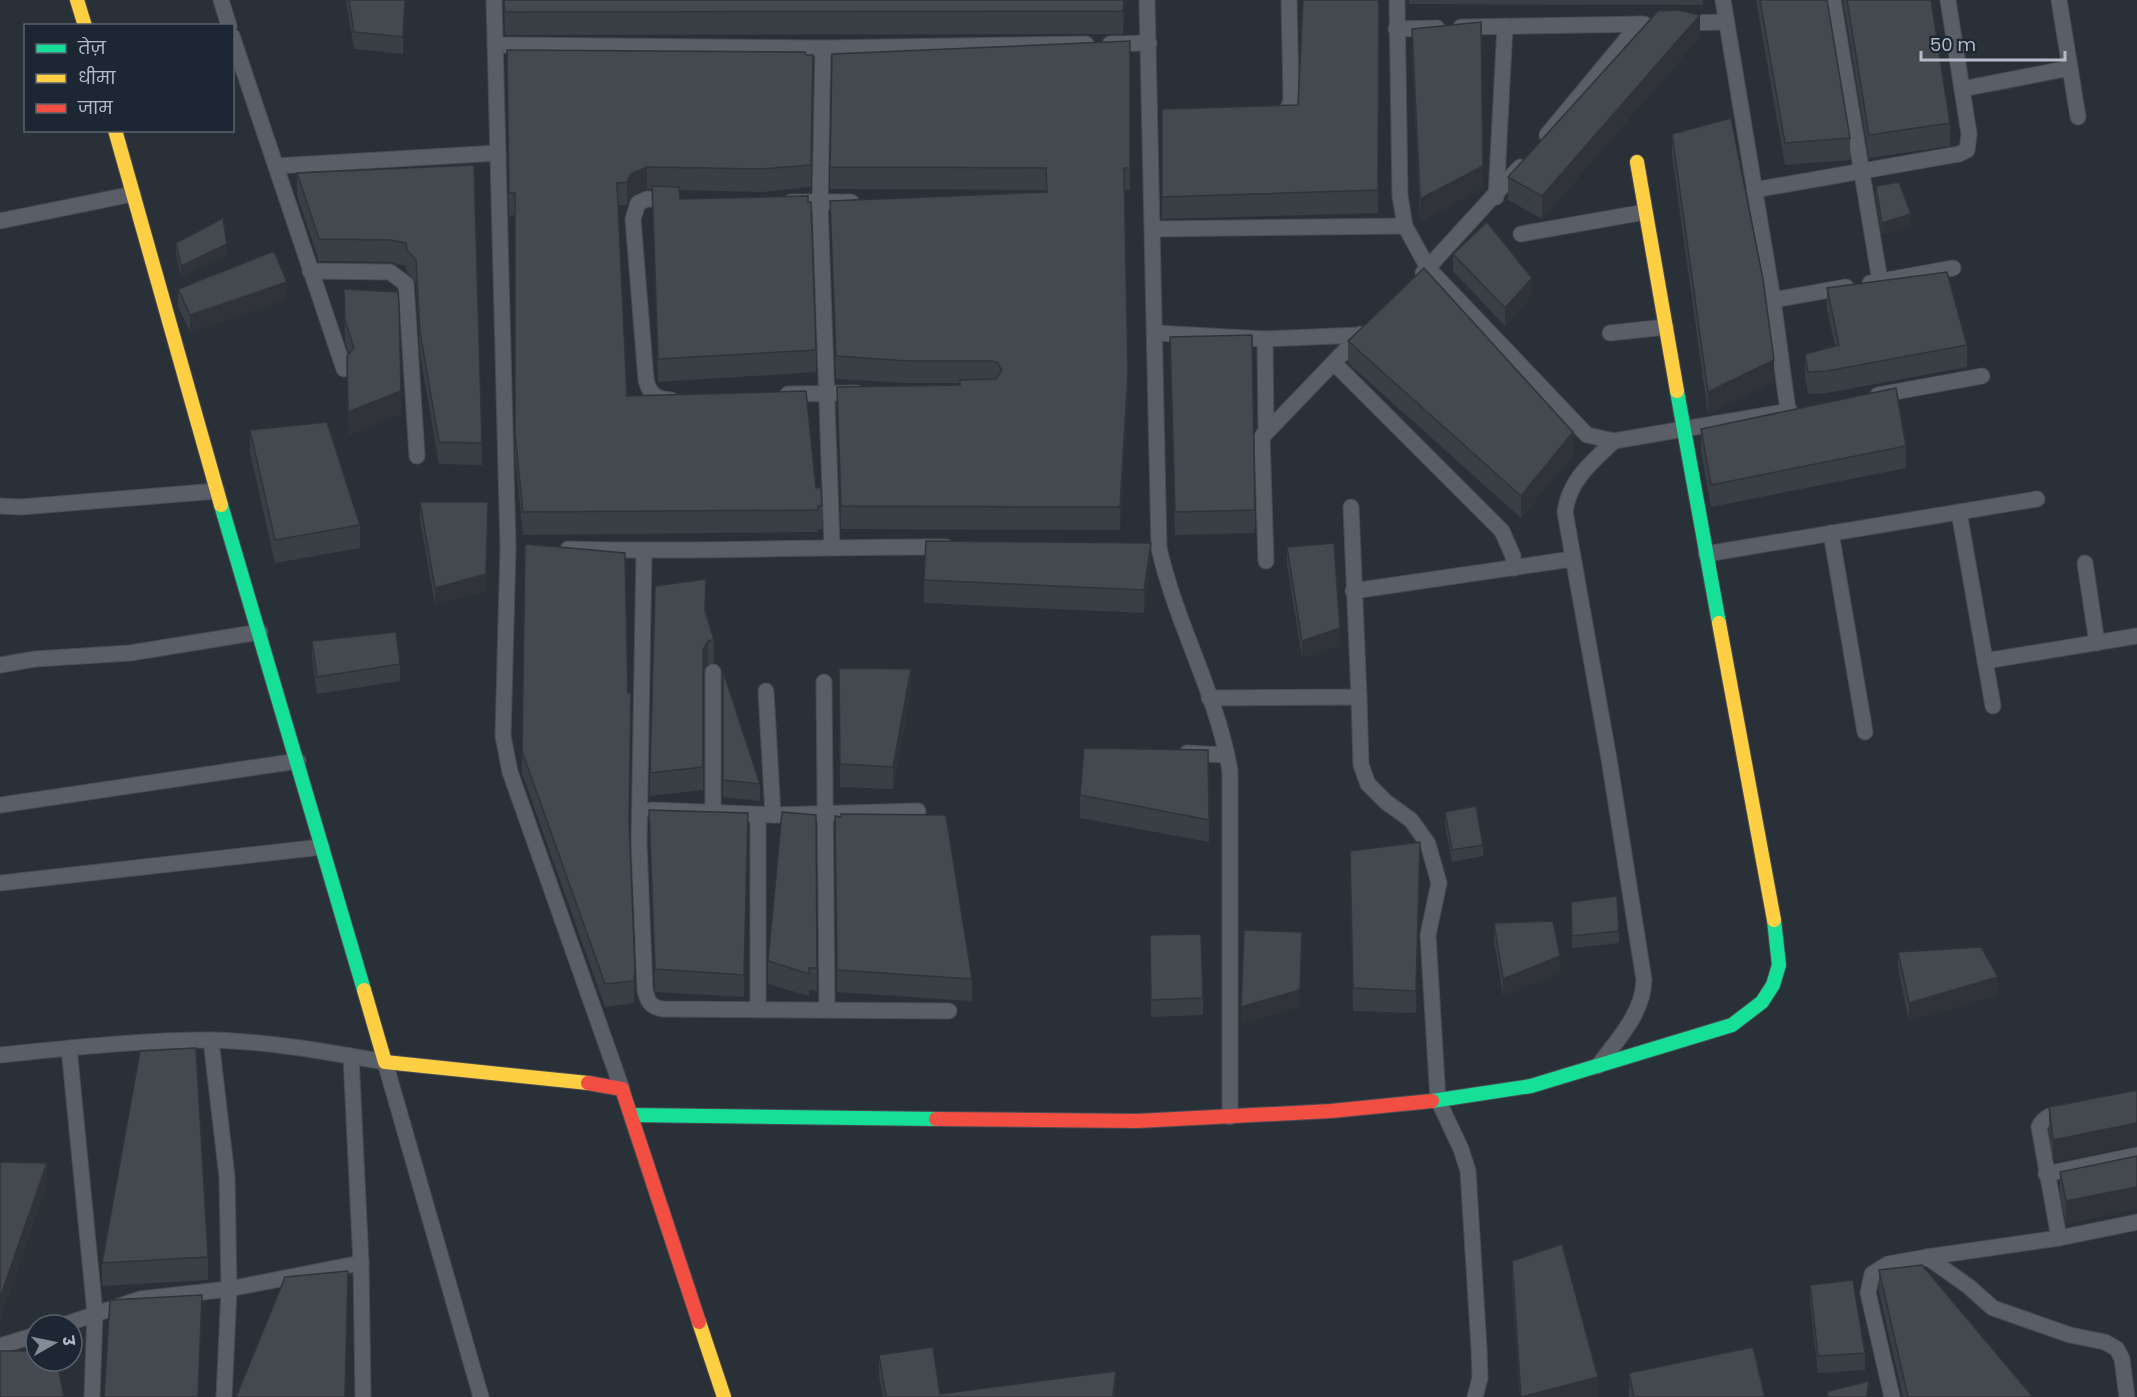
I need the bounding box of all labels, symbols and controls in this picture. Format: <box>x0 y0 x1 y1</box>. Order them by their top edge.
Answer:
legend <box>24 24 234 132</box>
scale bar <box>1921 24 2065 62</box>
text: 50 m <box>1930 32 1976 57</box>
text: तेज़ <box>77 35 106 60</box>
text: धीमा <box>78 65 116 90</box>
text: जाम <box>77 95 113 120</box>
north arrow <box>24 1313 84 1373</box>
text: उ <box>56 1333 81 1348</box>

